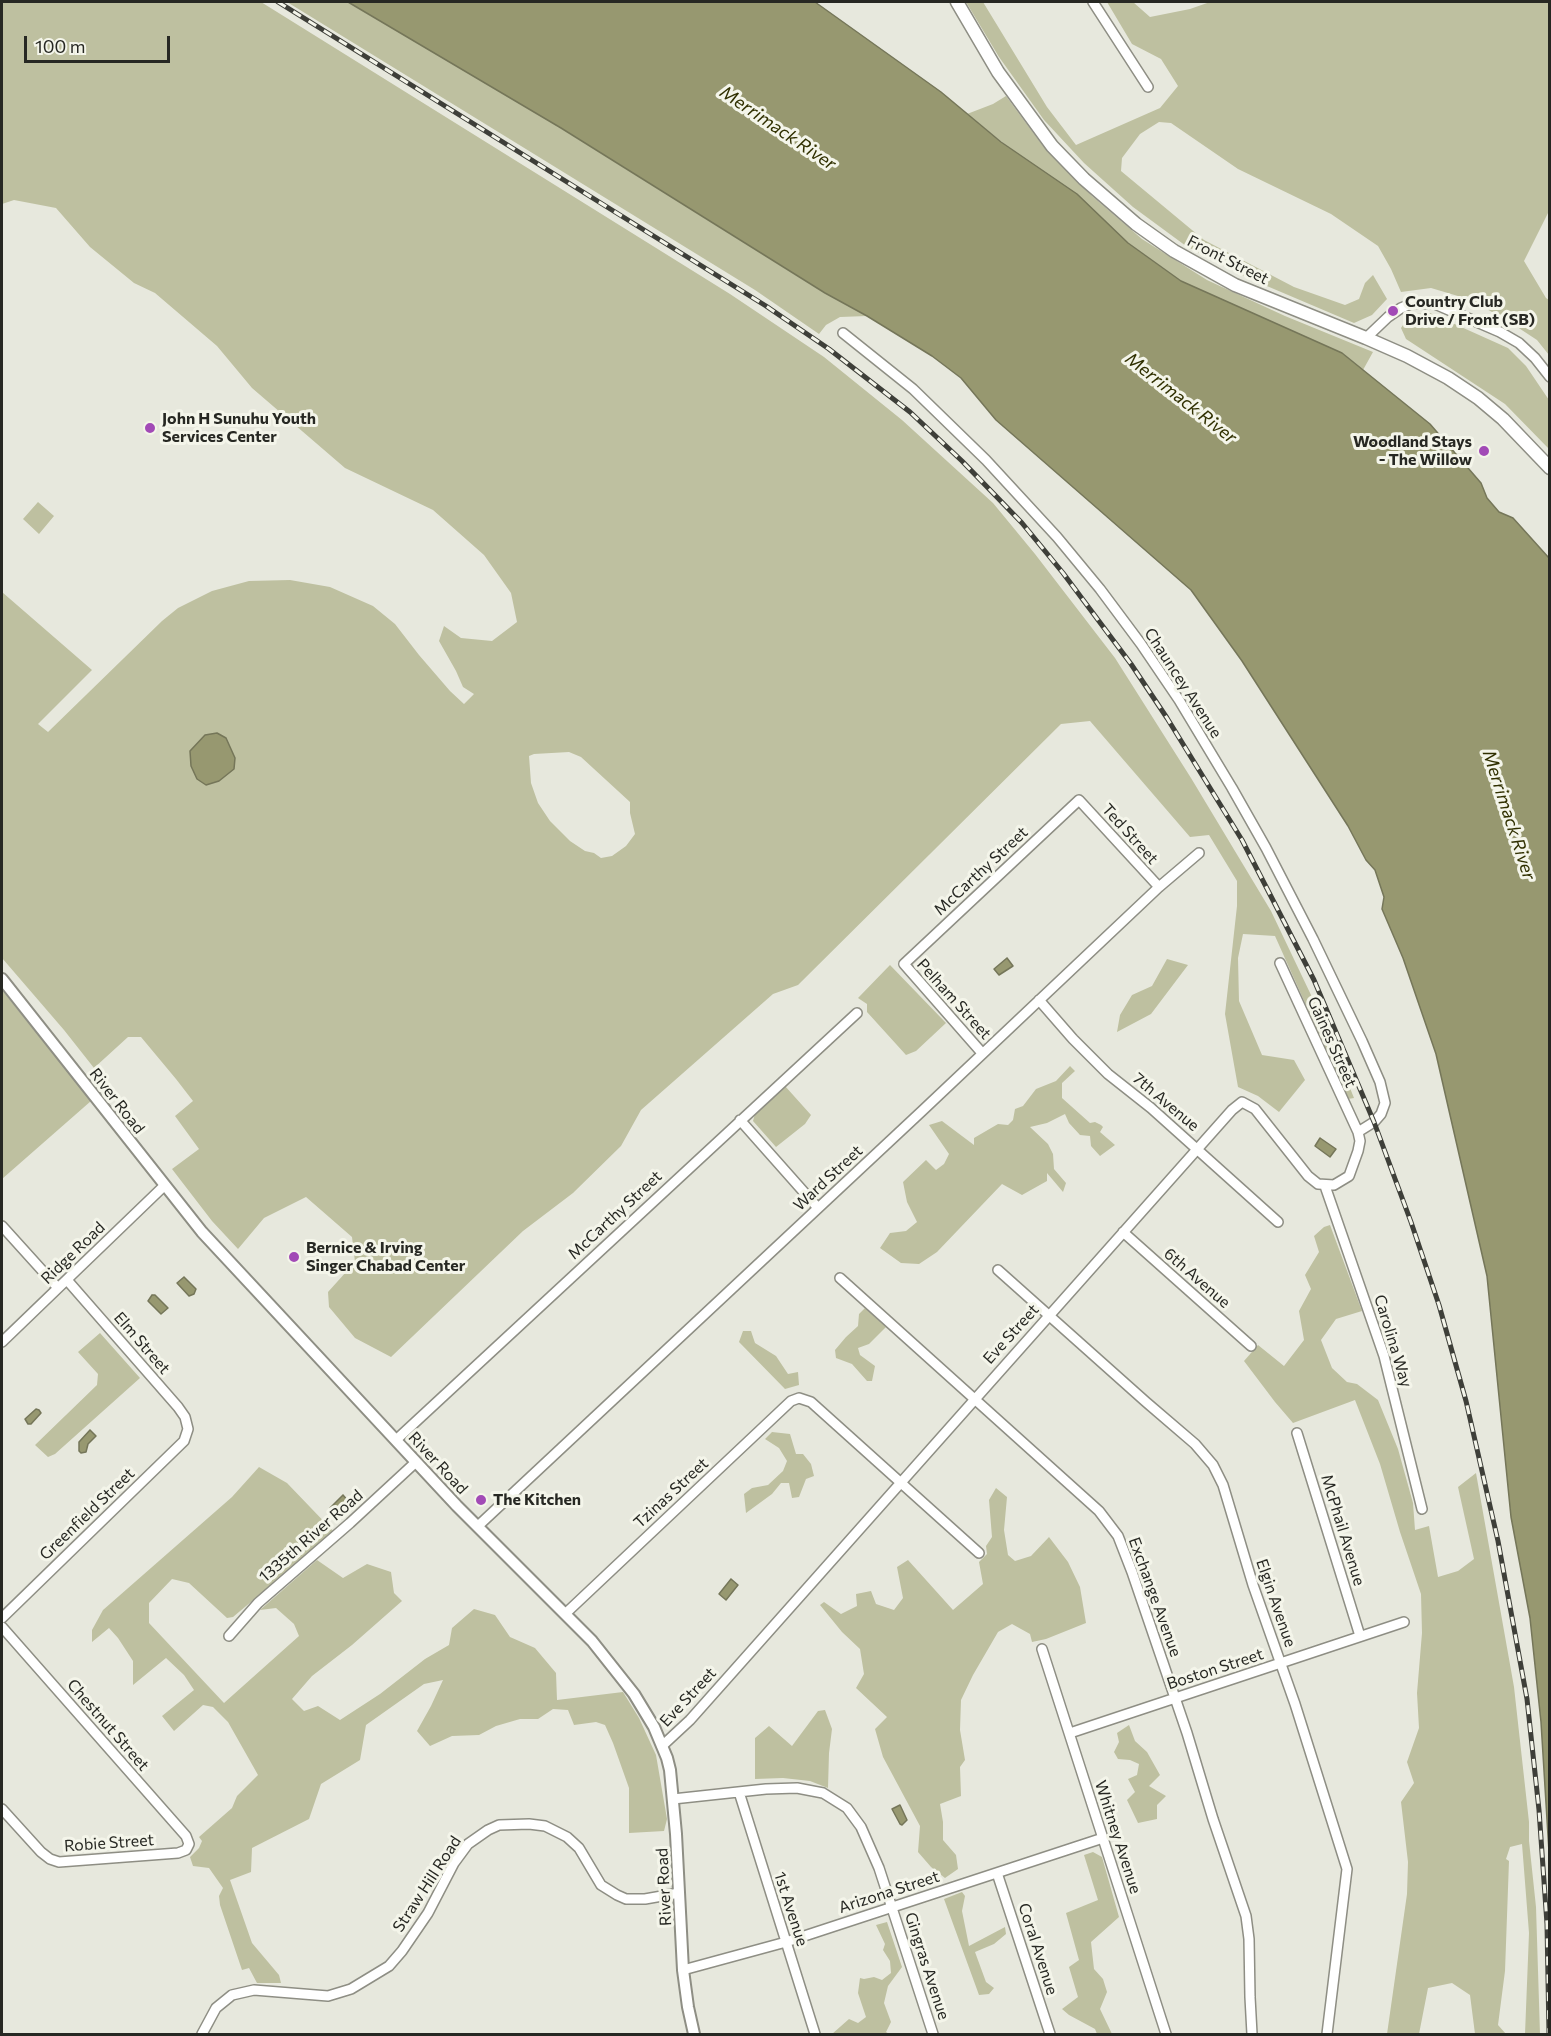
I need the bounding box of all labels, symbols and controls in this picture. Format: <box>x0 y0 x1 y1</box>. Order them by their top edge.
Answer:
scale bar <box>27 24 172 62</box>
text: 100 m <box>35 35 85 57</box>
water label: Merrimack River <box>716 81 840 175</box>
street label: Front Street <box>1184 231 1272 289</box>
place label: Country Club Drive / Front (SB) <box>1405 292 1535 330</box>
marker: Country Club Drive / Front (SB) <box>1386 304 1400 318</box>
water label: Merrimack River <box>1121 348 1241 448</box>
place label: John H Sunuhu Youth Services Center <box>162 409 316 447</box>
marker: John H Sunuhu Youth Services Center <box>143 421 157 435</box>
place label: Woodland Stays - The Willow <box>1353 432 1472 470</box>
marker: Woodland Stays - The Willow <box>1477 444 1491 458</box>
street label: Chauncey Avenue <box>1140 624 1226 742</box>
water label: Merrimack River <box>1478 747 1540 883</box>
street label: Ted Street <box>1098 800 1162 868</box>
street label: McCarthy Street <box>930 823 1032 919</box>
street label: Pelham Street <box>913 955 995 1043</box>
street label: Gaines Street <box>1303 994 1361 1090</box>
street label: River Road <box>85 1064 149 1138</box>
street label: 7th Avenue <box>1129 1069 1203 1135</box>
street label: Ward Street <box>789 1141 867 1215</box>
street label: McCarthy Street <box>564 1167 666 1263</box>
street label: Ridge Road <box>37 1218 109 1288</box>
place label: Bernice & Irving Singer Chabad Center <box>306 1238 465 1276</box>
street label: 6th Avenue <box>1160 1244 1234 1312</box>
marker: Bernice & Irving Singer Chabad Center <box>287 1250 301 1264</box>
street label: Carolina Way <box>1370 1292 1416 1390</box>
street label: Eve Street <box>979 1300 1043 1368</box>
street label: Elm Street <box>110 1308 174 1378</box>
street label: River Road <box>404 1428 472 1498</box>
street label: Tzinas Street <box>630 1454 712 1532</box>
street label: Greenfield Street <box>36 1464 138 1564</box>
street label: McPhail Avenue <box>1317 1472 1369 1588</box>
street label: 1335th River Road <box>255 1486 367 1586</box>
place label: The Kitchen <box>493 1490 581 1510</box>
marker: The Kitchen <box>474 1493 488 1507</box>
street label: Exchange Avenue <box>1124 1535 1186 1659</box>
street label: Elgin Avenue <box>1252 1556 1300 1650</box>
street label: Boston Street <box>1164 1644 1266 1694</box>
street label: Eve Street <box>656 1663 720 1731</box>
street label: Chestnut Street <box>63 1675 153 1775</box>
street label: Whitney Avenue <box>1091 1778 1145 1896</box>
street label: Robie Street <box>63 1830 155 1856</box>
street label: Straw Hill Road <box>389 1832 465 1936</box>
street label: River Road <box>652 1848 676 1926</box>
street label: Arizona Street <box>836 1867 942 1917</box>
street label: 1st Avenue <box>770 1869 812 1949</box>
street label: Coral Avenue <box>1014 1901 1062 1997</box>
street label: Gingras Avenue <box>901 1910 953 2022</box>

